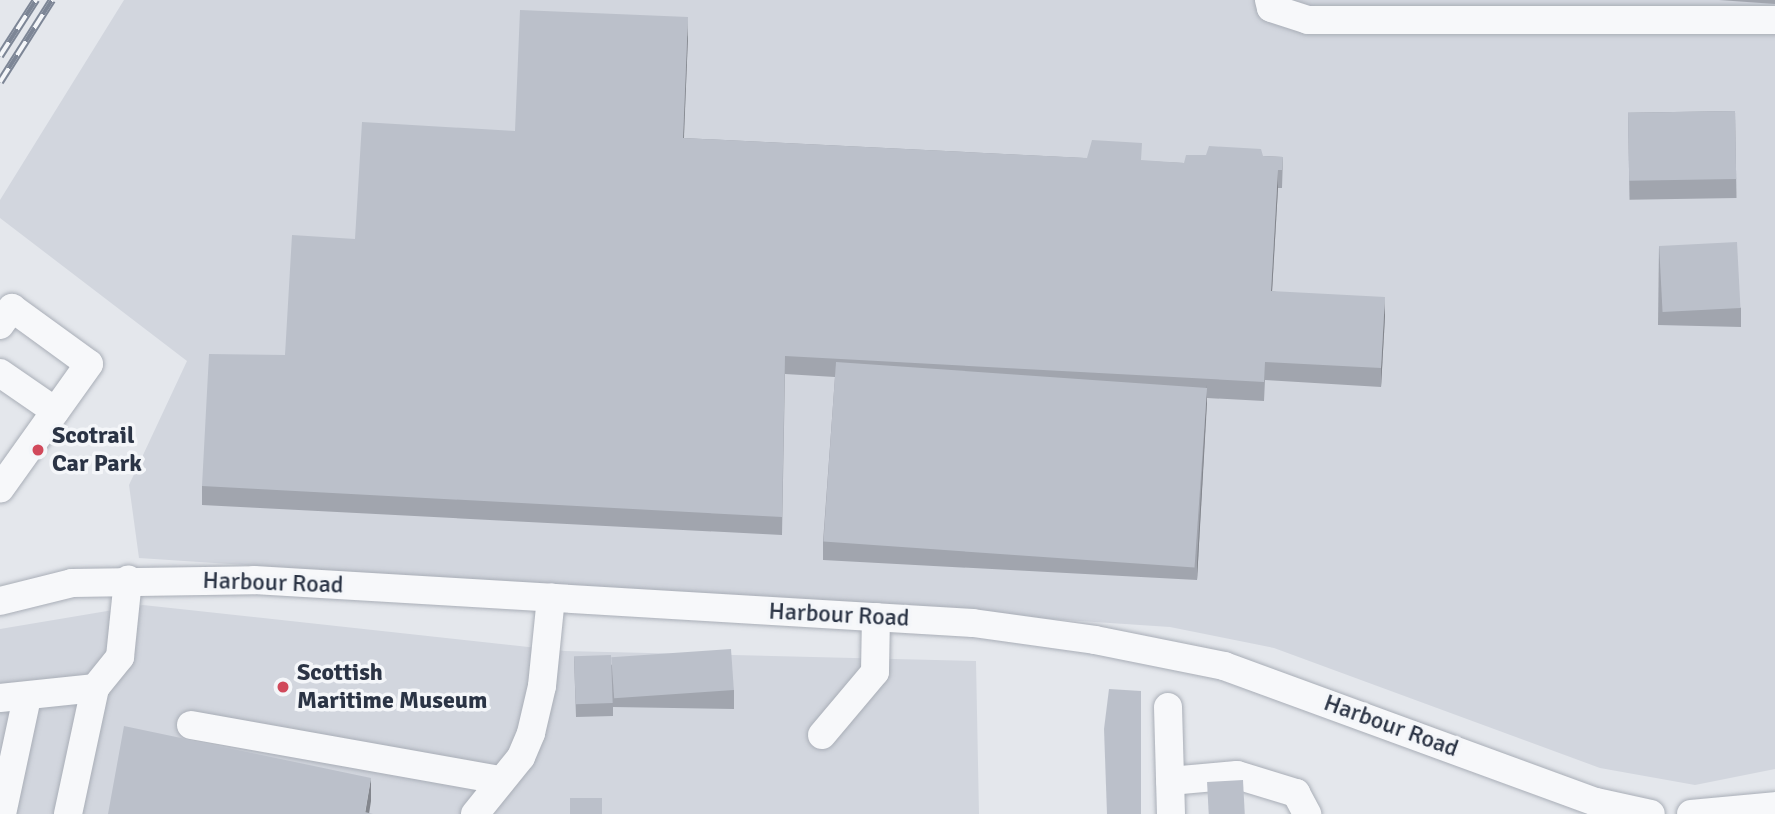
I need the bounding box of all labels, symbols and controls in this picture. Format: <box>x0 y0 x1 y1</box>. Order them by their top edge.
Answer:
place label: Scotrail Car Park <box>52 422 142 478</box>
marker: Scotrail Car Park <box>30 442 46 458</box>
street label: Harbour Road <box>202 566 344 600</box>
street label: Harbour Road <box>768 597 910 633</box>
place label: Scottish Maritime Museum <box>297 659 487 715</box>
marker: Scottish Maritime Museum <box>275 679 291 695</box>
street label: Harbour Road <box>1320 688 1462 764</box>

